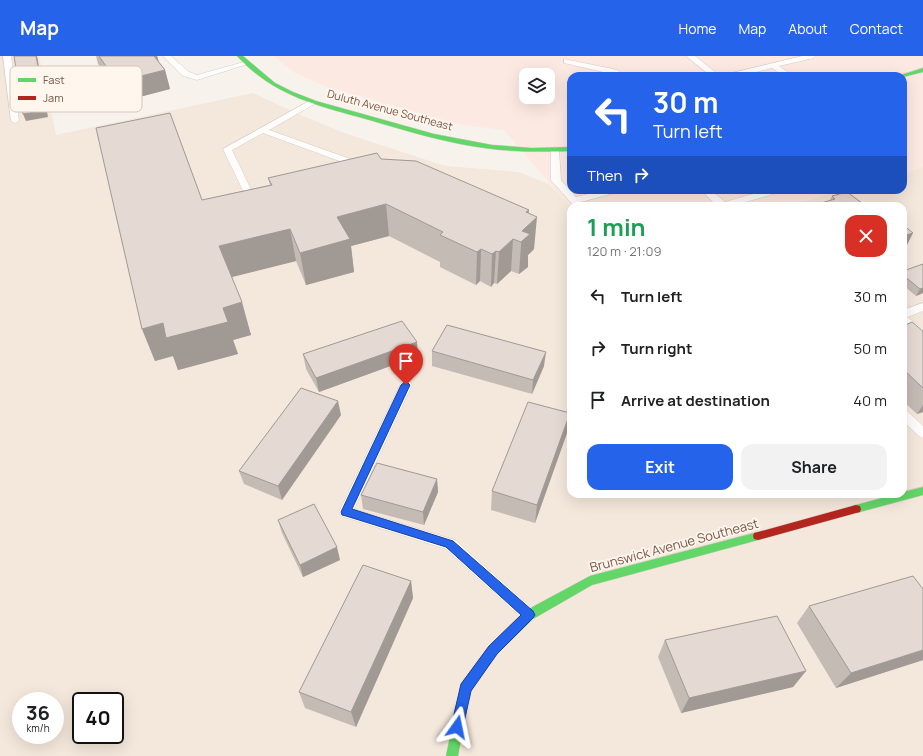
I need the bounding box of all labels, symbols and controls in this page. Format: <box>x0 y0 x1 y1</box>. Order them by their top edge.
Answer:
text: Map <box>20 15 59 41</box>
text: Home <box>679 19 716 38</box>
text: Map <box>738 19 766 38</box>
text: About <box>788 19 828 38</box>
text: Contact <box>850 19 903 38</box>
legend <box>10 66 142 112</box>
map controls <box>519 68 555 104</box>
button: layers <box>519 68 555 104</box>
text: Fast <box>43 72 65 87</box>
text: 30 m <box>653 83 718 121</box>
street label: Duluth Avenue Southeast <box>326 86 455 134</box>
icon: left <box>587 88 639 140</box>
text: Jam <box>43 90 64 105</box>
text: Turn left <box>653 119 723 143</box>
icon: right <box>630 164 652 186</box>
text: Then <box>587 165 622 186</box>
text: 1 min <box>587 210 646 243</box>
button: close <box>845 215 887 257</box>
text: 120 m · 21:09 <box>587 242 662 260</box>
icon: left <box>587 285 609 307</box>
text: Turn left <box>621 286 683 307</box>
text: 30 m <box>854 286 887 307</box>
icon: right <box>587 337 609 359</box>
text: Turn right <box>621 338 692 359</box>
text: 50 m <box>853 338 887 359</box>
pin <box>389 344 423 385</box>
icon: arrive <box>395 350 417 372</box>
icon: arrive <box>587 389 609 411</box>
text: Arrive at destination <box>621 390 770 411</box>
text: 40 m <box>853 390 887 411</box>
button: Exit <box>587 444 733 490</box>
button: Share <box>741 444 887 490</box>
street label: Brunswick Avenue Southeast <box>588 514 760 576</box>
speed limit sign: 40 <box>72 692 124 744</box>
text: 36 <box>26 699 50 726</box>
position arrow <box>436 706 478 748</box>
text: km/h <box>26 721 50 735</box>

